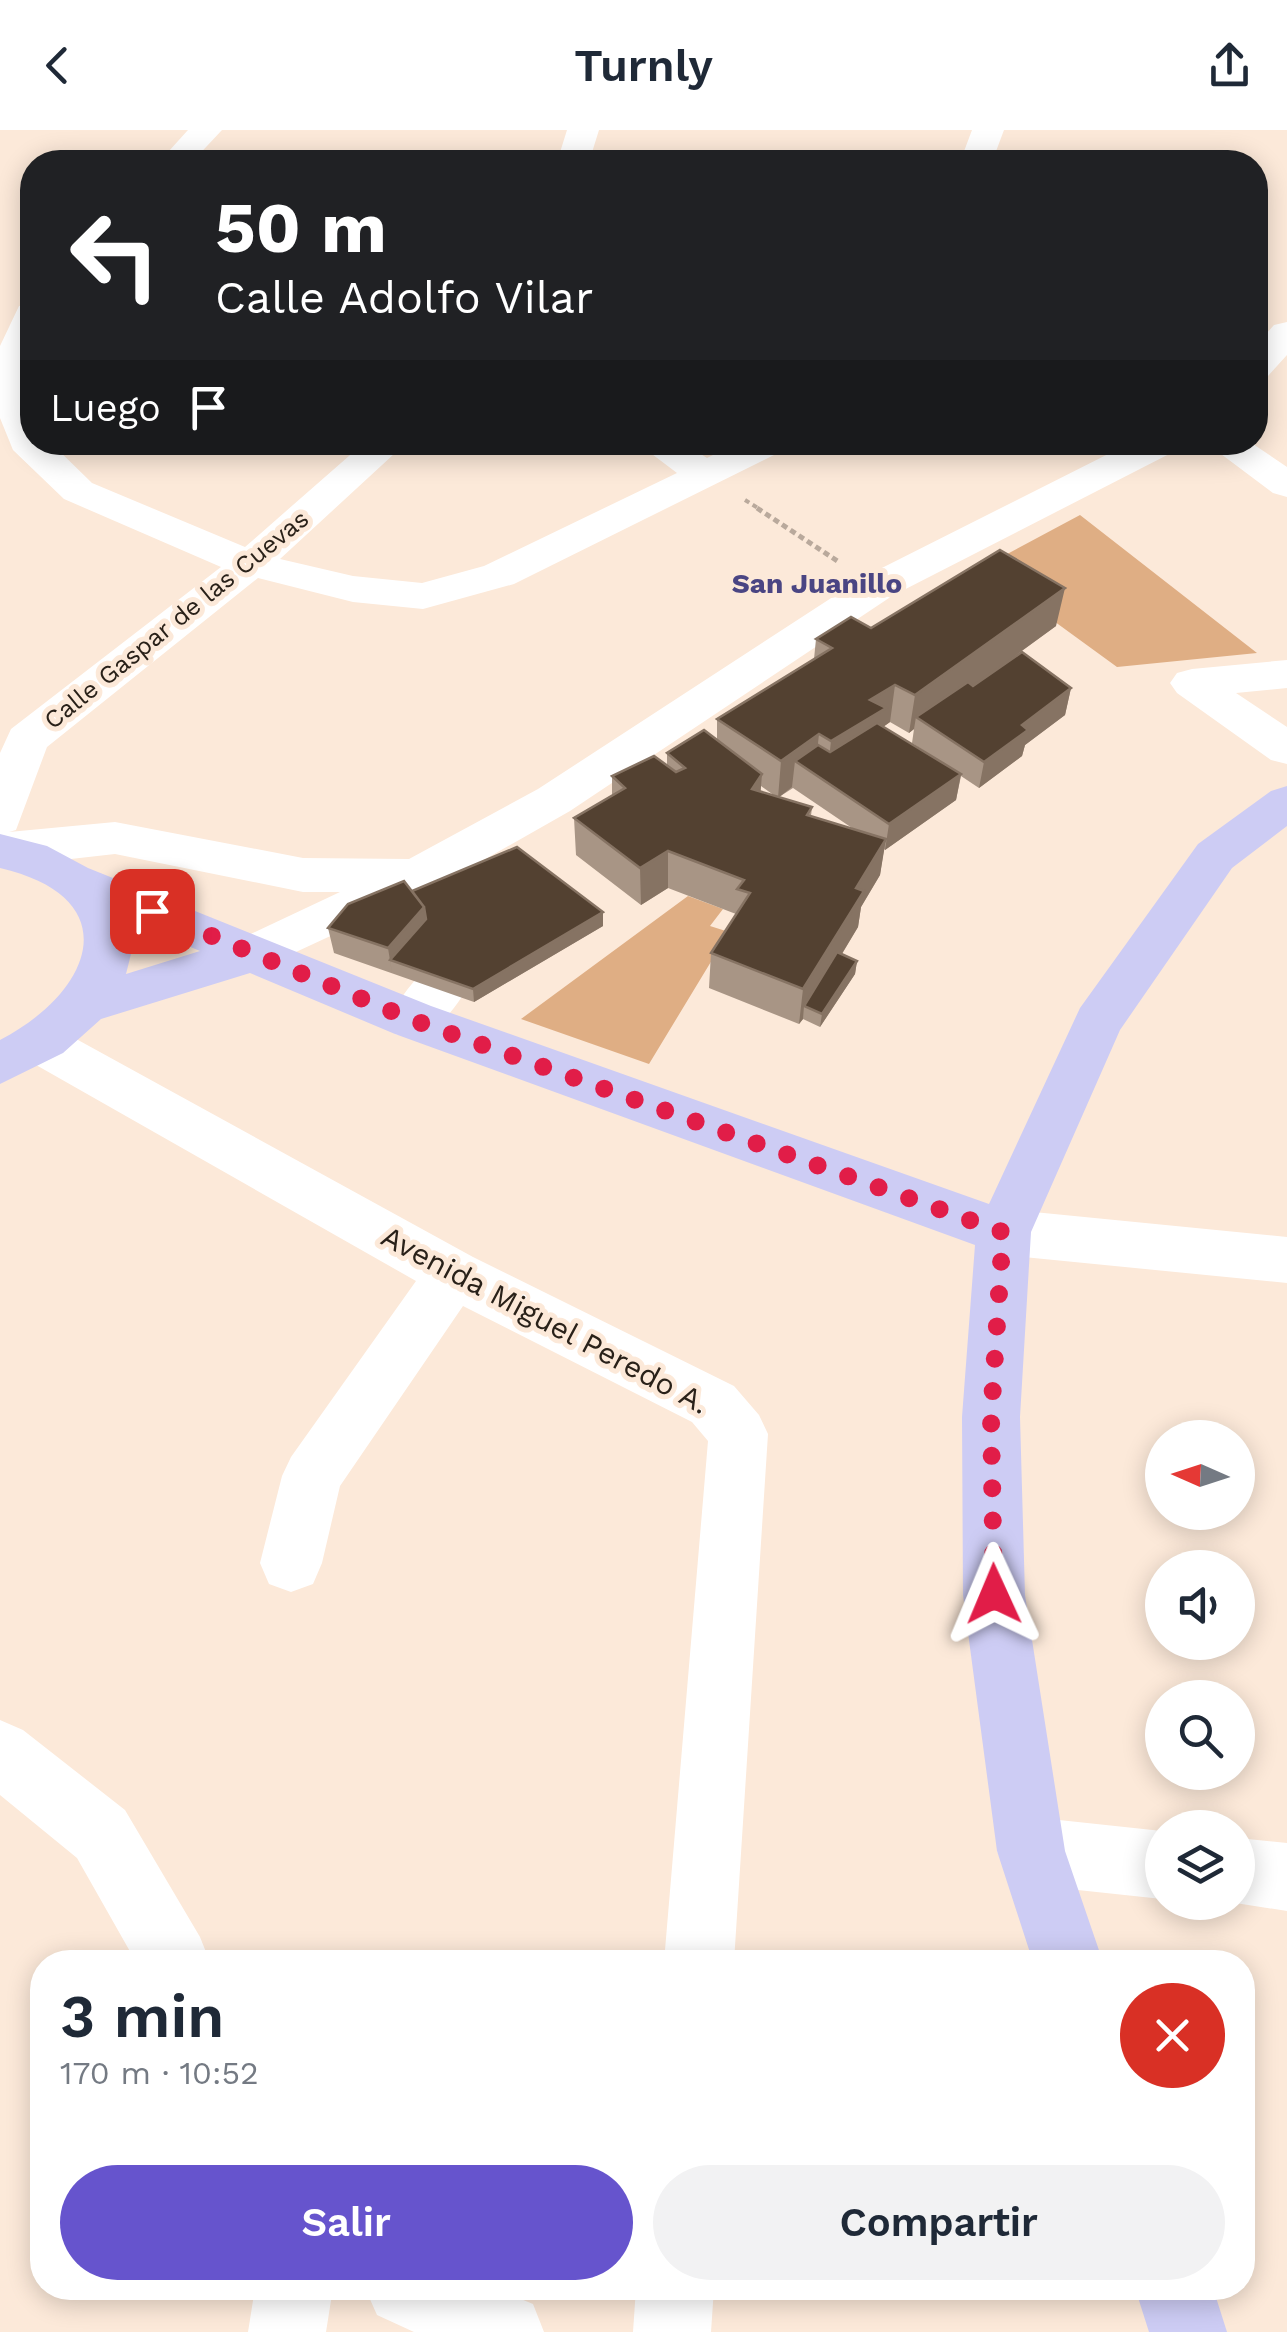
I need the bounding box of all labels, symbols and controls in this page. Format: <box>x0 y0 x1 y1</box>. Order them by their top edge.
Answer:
icon: back <box>30 38 85 93</box>
icon: share <box>1202 38 1257 93</box>
text: Turnly <box>574 39 713 92</box>
text: 50 m <box>215 187 387 269</box>
icon: left <box>50 190 180 320</box>
text: Calle Adolfo Vilar <box>215 271 593 324</box>
icon: arrive <box>181 380 236 435</box>
text: Luego <box>50 386 161 430</box>
street label: Calle Gaspar de las Cuevas <box>38 504 314 735</box>
district label: San Juanillo <box>732 567 902 600</box>
pin <box>110 869 195 954</box>
icon: arrive <box>125 884 180 939</box>
street label: Avenida Miguel Peredo A. <box>376 1218 715 1421</box>
north arrow <box>1145 1420 1255 1530</box>
map controls <box>1145 1420 1255 1920</box>
position arrow <box>942 1542 1046 1646</box>
button: sound <box>1145 1550 1255 1660</box>
button: search <box>1145 1680 1255 1790</box>
button: layers <box>1145 1810 1255 1920</box>
text: 3 min <box>60 1981 224 2052</box>
button: close <box>1120 1983 1225 2088</box>
text: 170 m · 10:52 <box>60 2054 259 2092</box>
button: Salir <box>60 2165 633 2280</box>
button: Compartir <box>653 2165 1225 2280</box>

